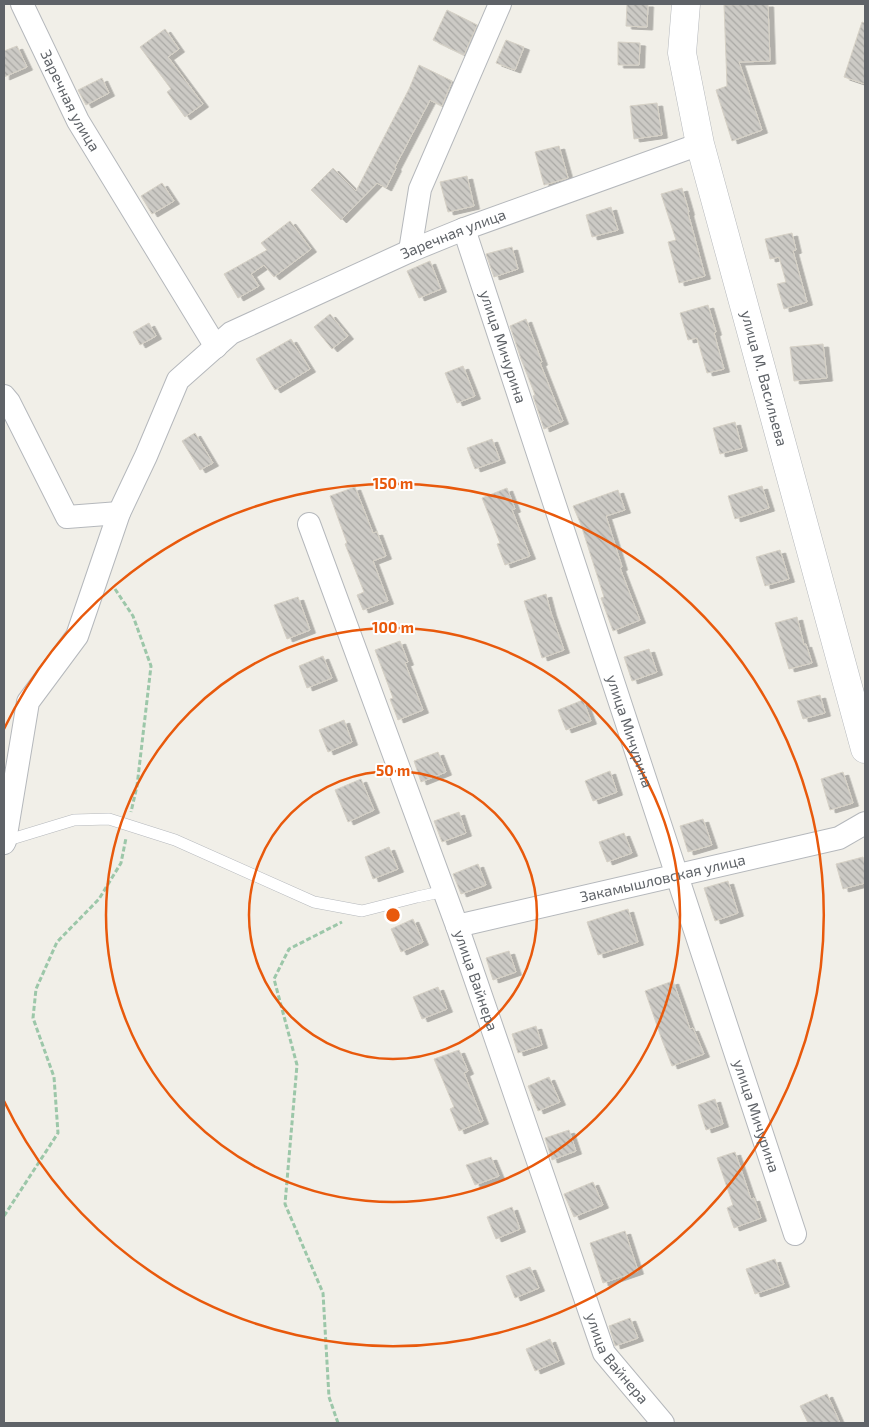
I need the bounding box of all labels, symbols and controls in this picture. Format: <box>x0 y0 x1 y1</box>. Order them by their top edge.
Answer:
street label: Заречная улица <box>37 47 104 154</box>
street label: Заречная улица <box>397 205 508 262</box>
street label: улица Мичурина <box>476 288 531 405</box>
street label: улица М. Васильева <box>737 308 792 448</box>
text: 150 m <box>373 474 413 492</box>
text: 100 m <box>372 618 414 636</box>
street label: улица Мичурина <box>603 672 657 790</box>
text: 50 m <box>376 761 410 779</box>
street label: Закамышловская улица <box>578 850 747 905</box>
centre of rings <box>384 906 402 924</box>
street label: улица Вайнера <box>450 927 502 1033</box>
street label: улица Мичурина <box>729 1057 784 1175</box>
street label: улица Вайнера <box>582 1310 653 1407</box>

